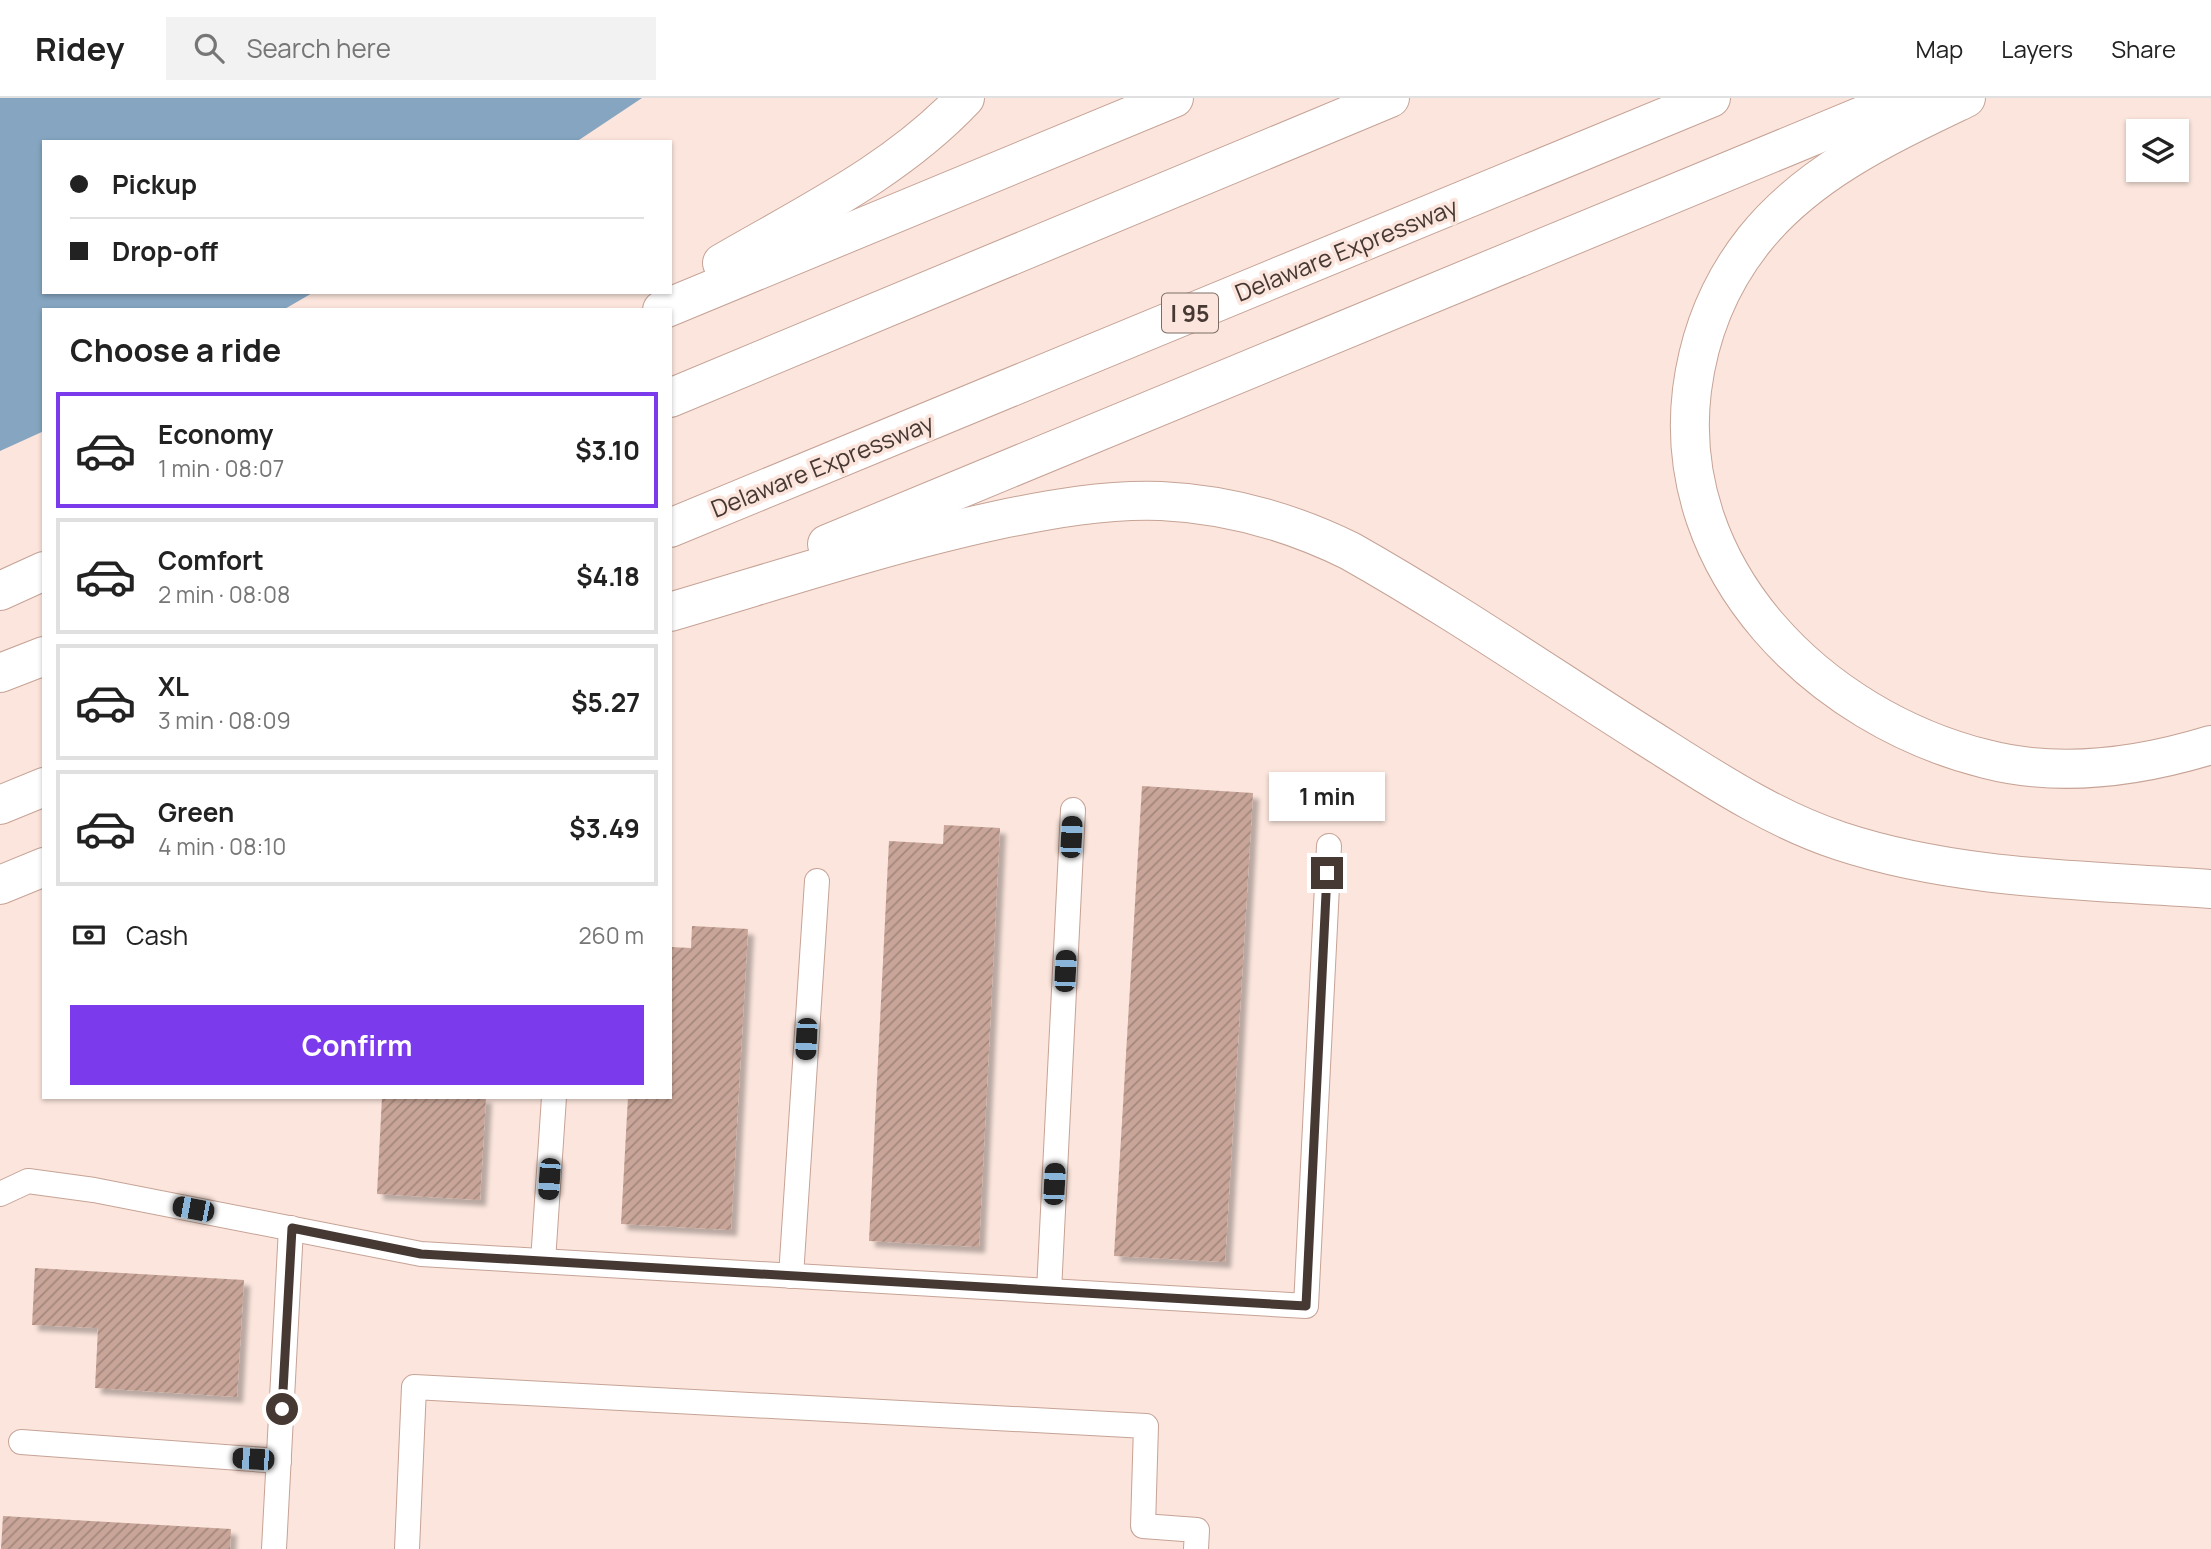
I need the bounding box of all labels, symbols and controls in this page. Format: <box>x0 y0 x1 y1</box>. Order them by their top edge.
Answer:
search box <box>166 17 656 80</box>
text: Ridey <box>35 26 124 71</box>
icon: search <box>190 29 228 67</box>
text: Search here <box>246 30 391 66</box>
text: Map <box>1916 32 1963 65</box>
text: Layers <box>2001 32 2073 65</box>
text: Share <box>2111 32 2176 65</box>
map controls <box>2126 119 2189 182</box>
button: layers <box>2126 119 2189 182</box>
text: Pickup <box>112 166 197 202</box>
street label: Delaware Expressway <box>1230 189 1463 309</box>
text: Drop-off <box>112 233 218 269</box>
road number: I 95 <box>1162 294 1218 332</box>
text: Choose a ride <box>70 328 281 372</box>
street label: Delaware Expressway <box>706 405 939 525</box>
text: Economy <box>158 416 273 452</box>
icon: car <box>74 419 137 482</box>
text: $3.10 <box>575 432 640 468</box>
text: 1 min · 08:07 <box>158 452 284 484</box>
text: Comfort <box>158 542 264 578</box>
icon: car <box>74 545 137 608</box>
text: $4.18 <box>576 558 640 594</box>
text: 2 min · 08:08 <box>158 578 290 610</box>
text: XL <box>158 668 189 704</box>
icon: car <box>74 671 137 734</box>
text: $5.27 <box>571 684 640 720</box>
text: 3 min · 08:09 <box>158 704 291 736</box>
callout: 1 min <box>1269 772 1385 820</box>
text: 1 min <box>1299 780 1355 812</box>
text: Green <box>158 794 234 830</box>
icon: car <box>74 797 137 860</box>
text: $3.49 <box>569 810 640 846</box>
car <box>1060 815 1083 859</box>
text: 4 min · 08:10 <box>158 830 286 862</box>
route end <box>1311 857 1343 889</box>
icon: cash <box>70 916 108 954</box>
text: Cash <box>126 917 188 953</box>
text: 260 m <box>578 919 644 951</box>
car <box>1054 949 1077 993</box>
button: Confirm <box>70 1005 644 1085</box>
car <box>795 1017 818 1061</box>
car <box>538 1157 561 1201</box>
car <box>1043 1162 1066 1206</box>
car <box>171 1195 216 1223</box>
route start <box>266 1393 298 1425</box>
car <box>232 1447 275 1471</box>

